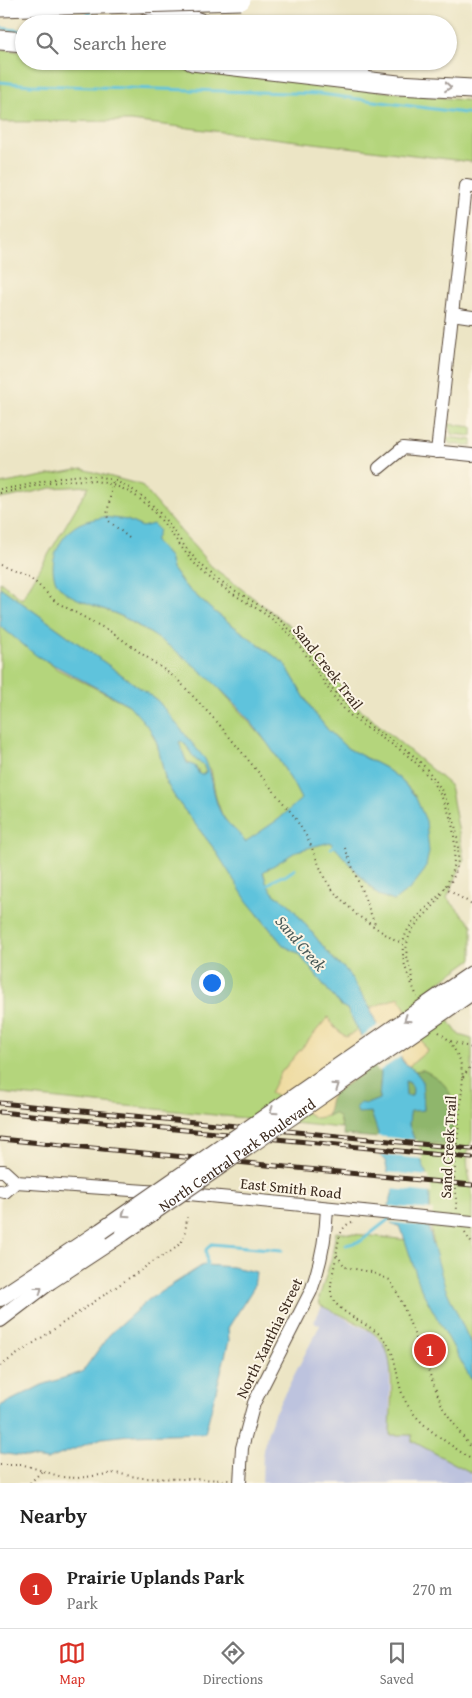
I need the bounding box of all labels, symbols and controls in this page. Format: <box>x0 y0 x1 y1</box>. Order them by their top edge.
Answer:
search box <box>15 15 457 70</box>
icon: search <box>33 29 61 57</box>
text: Search here <box>73 29 167 57</box>
one-way arrow <box>444 81 452 92</box>
street label: Sand Creek Trail <box>288 620 368 714</box>
water label: Sand Creek <box>270 910 333 977</box>
your location <box>199 970 225 996</box>
one-way arrow <box>403 1013 413 1022</box>
one-way arrow <box>330 1083 340 1092</box>
street label: North Central Park Boulevard <box>154 1093 319 1216</box>
street label: Sand Creek Trail <box>435 1095 461 1199</box>
one-way arrow <box>270 1105 279 1114</box>
street label: East Smith Road <box>239 1172 343 1204</box>
one-way arrow <box>121 1208 131 1217</box>
street label: North Xanthia Street <box>231 1274 308 1402</box>
one-way arrow <box>33 1287 42 1295</box>
pin: 1 <box>414 1331 446 1369</box>
text: Nearby <box>20 1500 87 1531</box>
text: Prairie Uplands Park <box>67 1563 244 1591</box>
text: 1 <box>32 1577 40 1601</box>
text: 270 m <box>412 1577 452 1601</box>
text: Park <box>67 1591 98 1615</box>
tab: Map <box>58 1639 86 1689</box>
tab: Directions <box>203 1639 263 1689</box>
tab: Saved <box>380 1639 414 1689</box>

